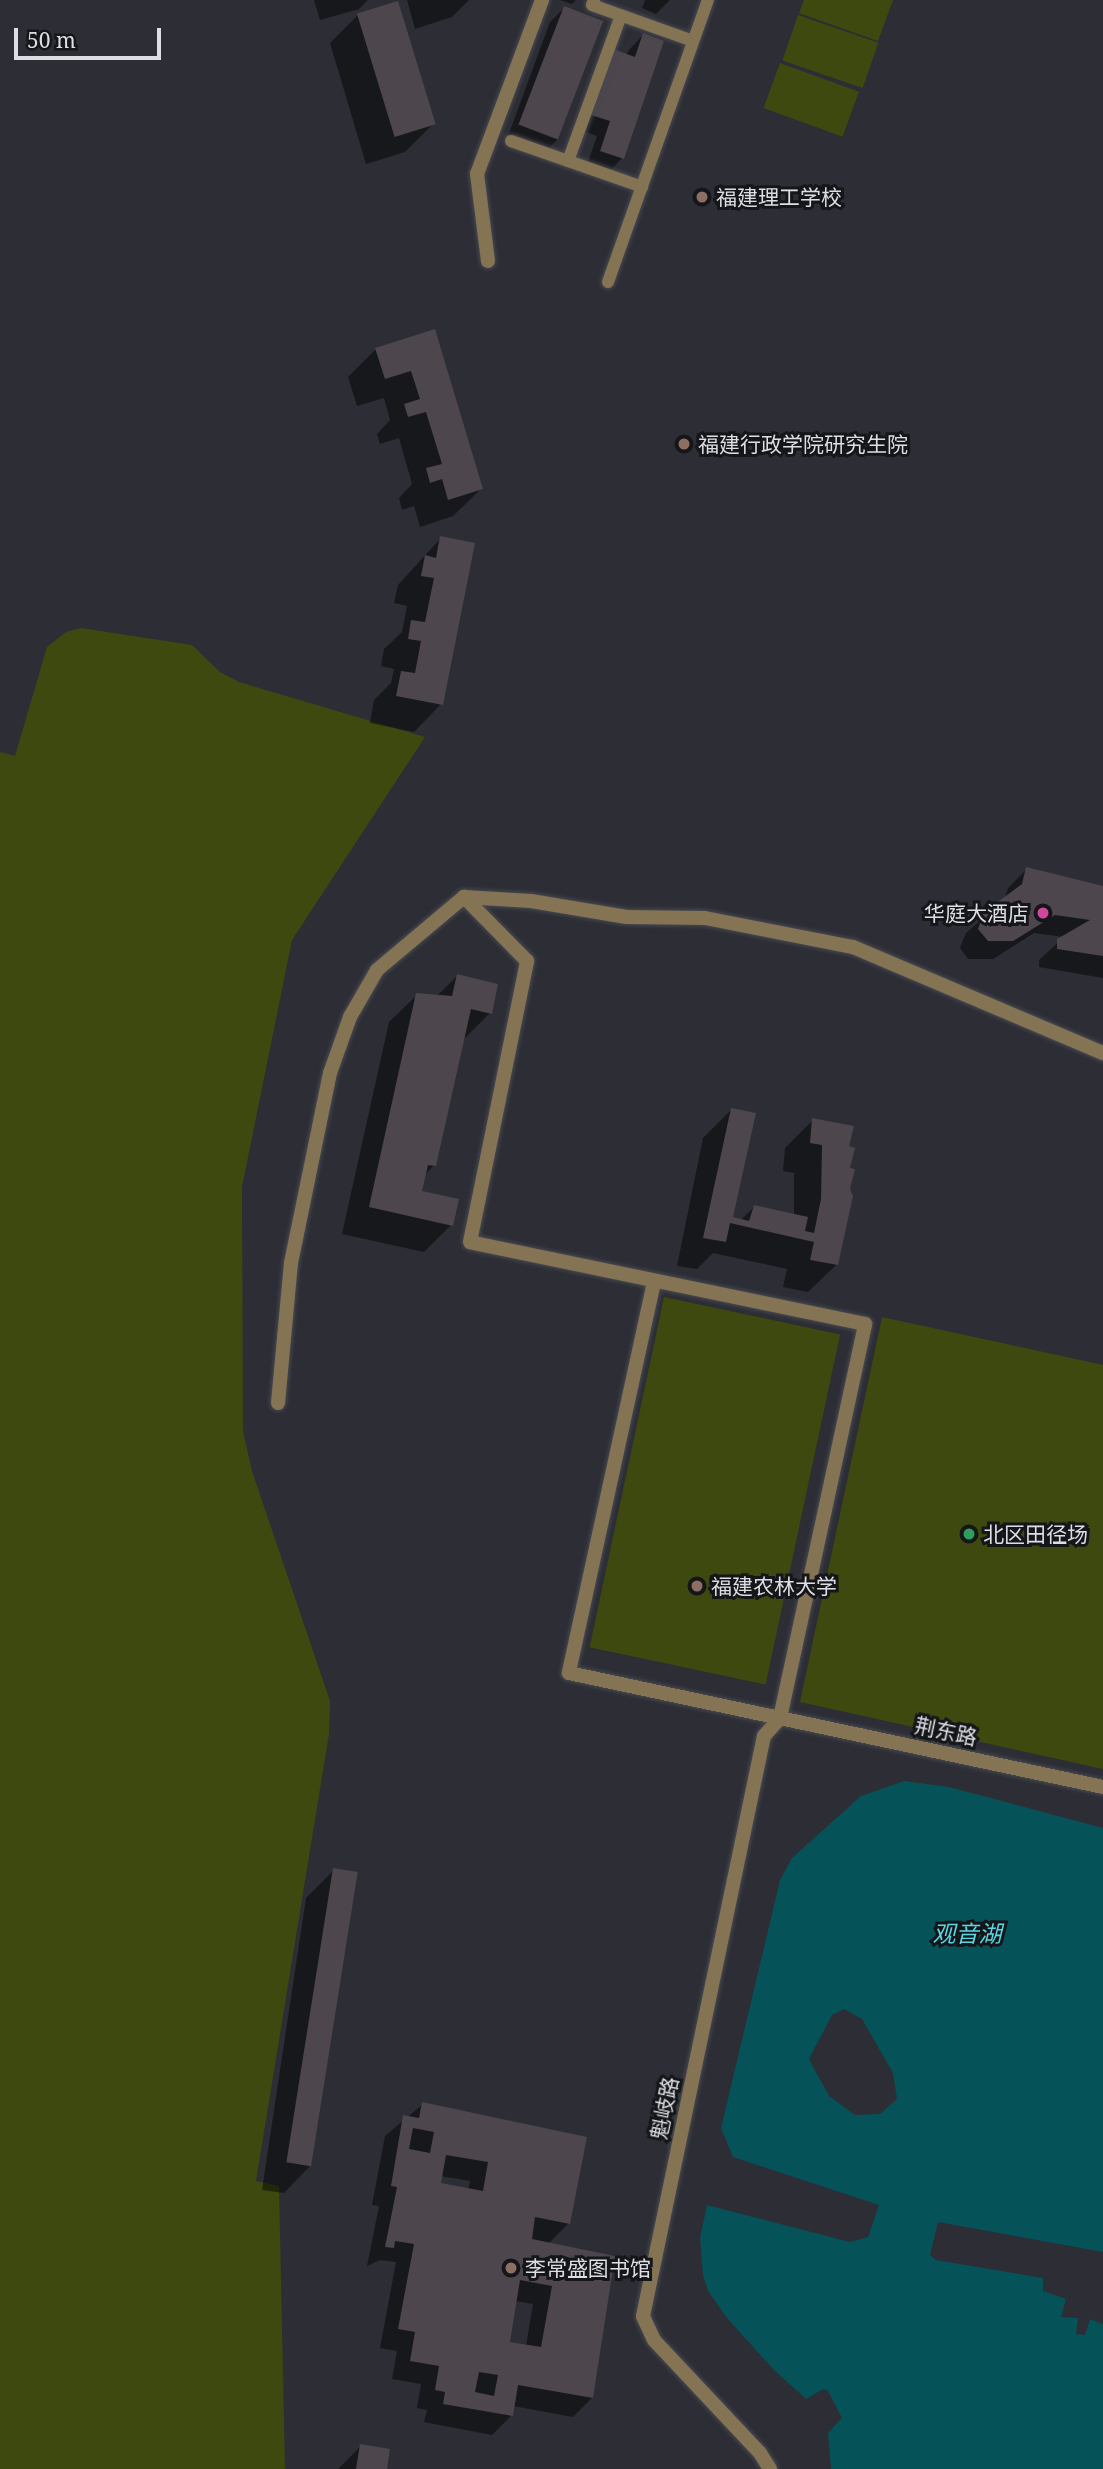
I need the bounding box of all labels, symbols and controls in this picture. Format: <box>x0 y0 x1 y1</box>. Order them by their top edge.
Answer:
scale bar <box>18 14 164 58</box>
text: 50 m <box>27 26 76 54</box>
place label: 福建理工学校 <box>716 184 842 210</box>
marker: 福建理工学校 <box>694 189 710 205</box>
place label: 福建行政学院研究生院 <box>698 431 908 457</box>
marker: 福建行政学院研究生院 <box>676 436 692 452</box>
place label: 华庭大酒店 <box>924 900 1029 926</box>
marker: 华庭大酒店 <box>1035 905 1051 921</box>
place label: 北区田径场 <box>983 1521 1088 1547</box>
marker: 北区田径场 <box>961 1526 977 1542</box>
place label: 福建农林大学 <box>711 1573 837 1599</box>
marker: 福建农林大学 <box>689 1578 705 1594</box>
street label: 荆东路 <box>913 1712 979 1750</box>
water label: 观音湖 <box>933 1919 1001 1947</box>
street label: 魁岐路 <box>645 2075 683 2141</box>
place label: 李常盛图书馆 <box>525 2255 651 2281</box>
marker: 李常盛图书馆 <box>503 2260 519 2276</box>

